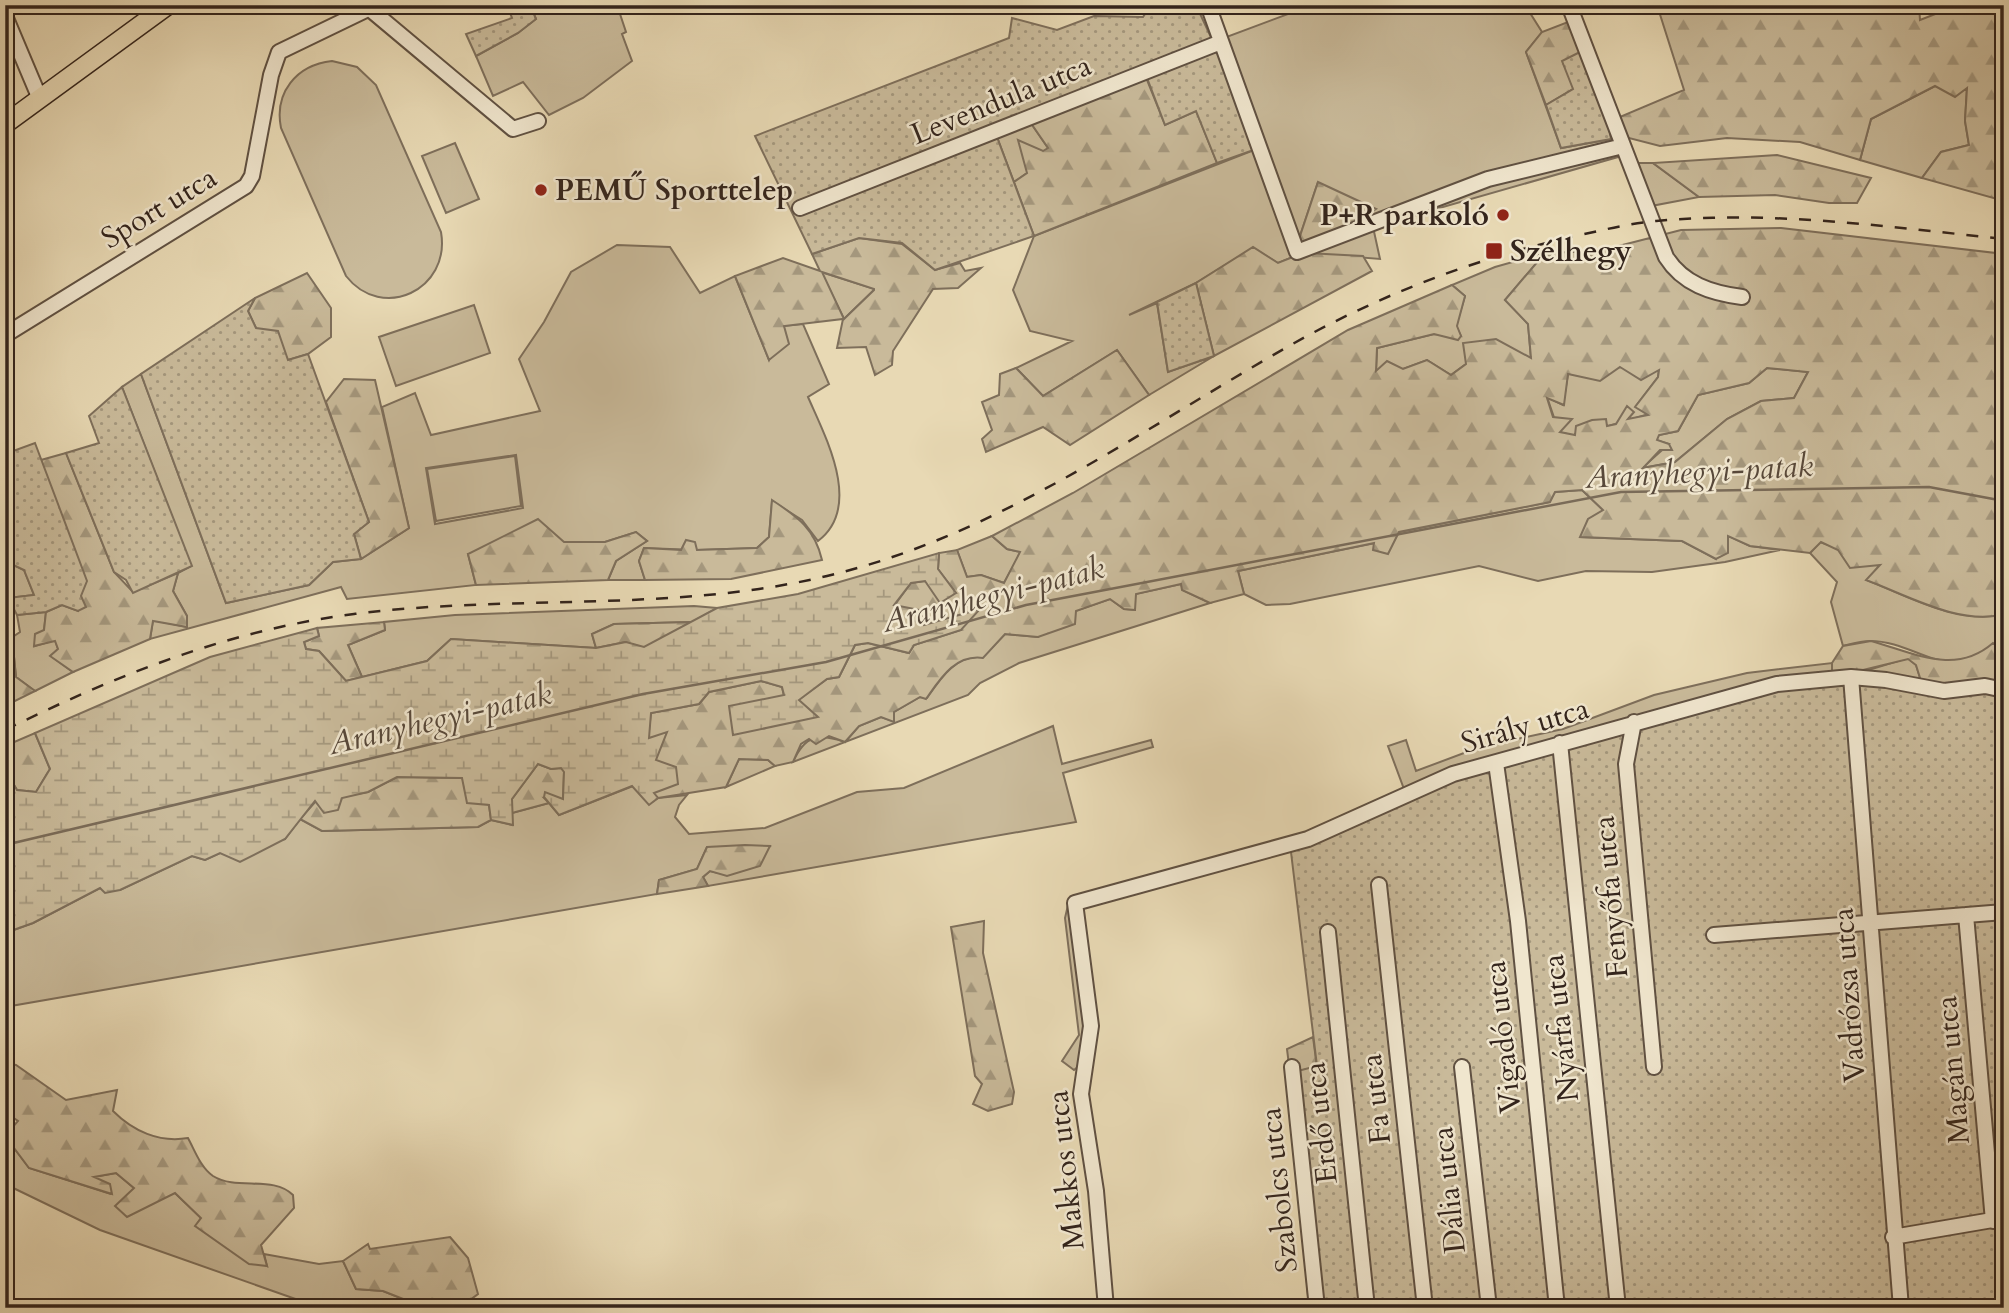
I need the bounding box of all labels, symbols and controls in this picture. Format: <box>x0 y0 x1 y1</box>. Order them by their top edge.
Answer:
street label: Levendula utca <box>905 45 1097 155</box>
street label: Sport utca <box>93 157 225 259</box>
place label: PEMŰ Sporttelep <box>555 170 793 211</box>
marker: PEMŰ Sporttelep <box>533 182 549 198</box>
place label: P+R parkoló <box>1320 195 1489 236</box>
marker: P+R parkoló <box>1495 207 1511 223</box>
place label: Szélhegy <box>1510 231 1632 272</box>
marker: Szélhegy <box>1484 241 1504 261</box>
water label: Aranyhegyi-patak <box>1583 444 1814 500</box>
water label: Aranyhegyi-patak <box>876 546 1109 644</box>
water label: Aranyhegyi-patak <box>323 672 556 766</box>
street label: Sirály utca <box>1456 688 1594 764</box>
street label: Fenyőfa utca <box>1583 814 1639 980</box>
street label: Vadrózsa utca <box>1822 906 1876 1084</box>
street label: Nyárfa utca <box>1533 952 1589 1104</box>
street label: Vigadó utca <box>1475 959 1531 1115</box>
street label: Magán utca <box>1926 994 1980 1146</box>
street label: Fa utca <box>1351 1052 1401 1146</box>
street label: Erdő utca <box>1294 1060 1348 1186</box>
street label: Makkos utca <box>1037 1088 1095 1252</box>
street label: Szabolcs utca <box>1250 1105 1308 1275</box>
street label: Dália utca <box>1422 1125 1476 1255</box>

